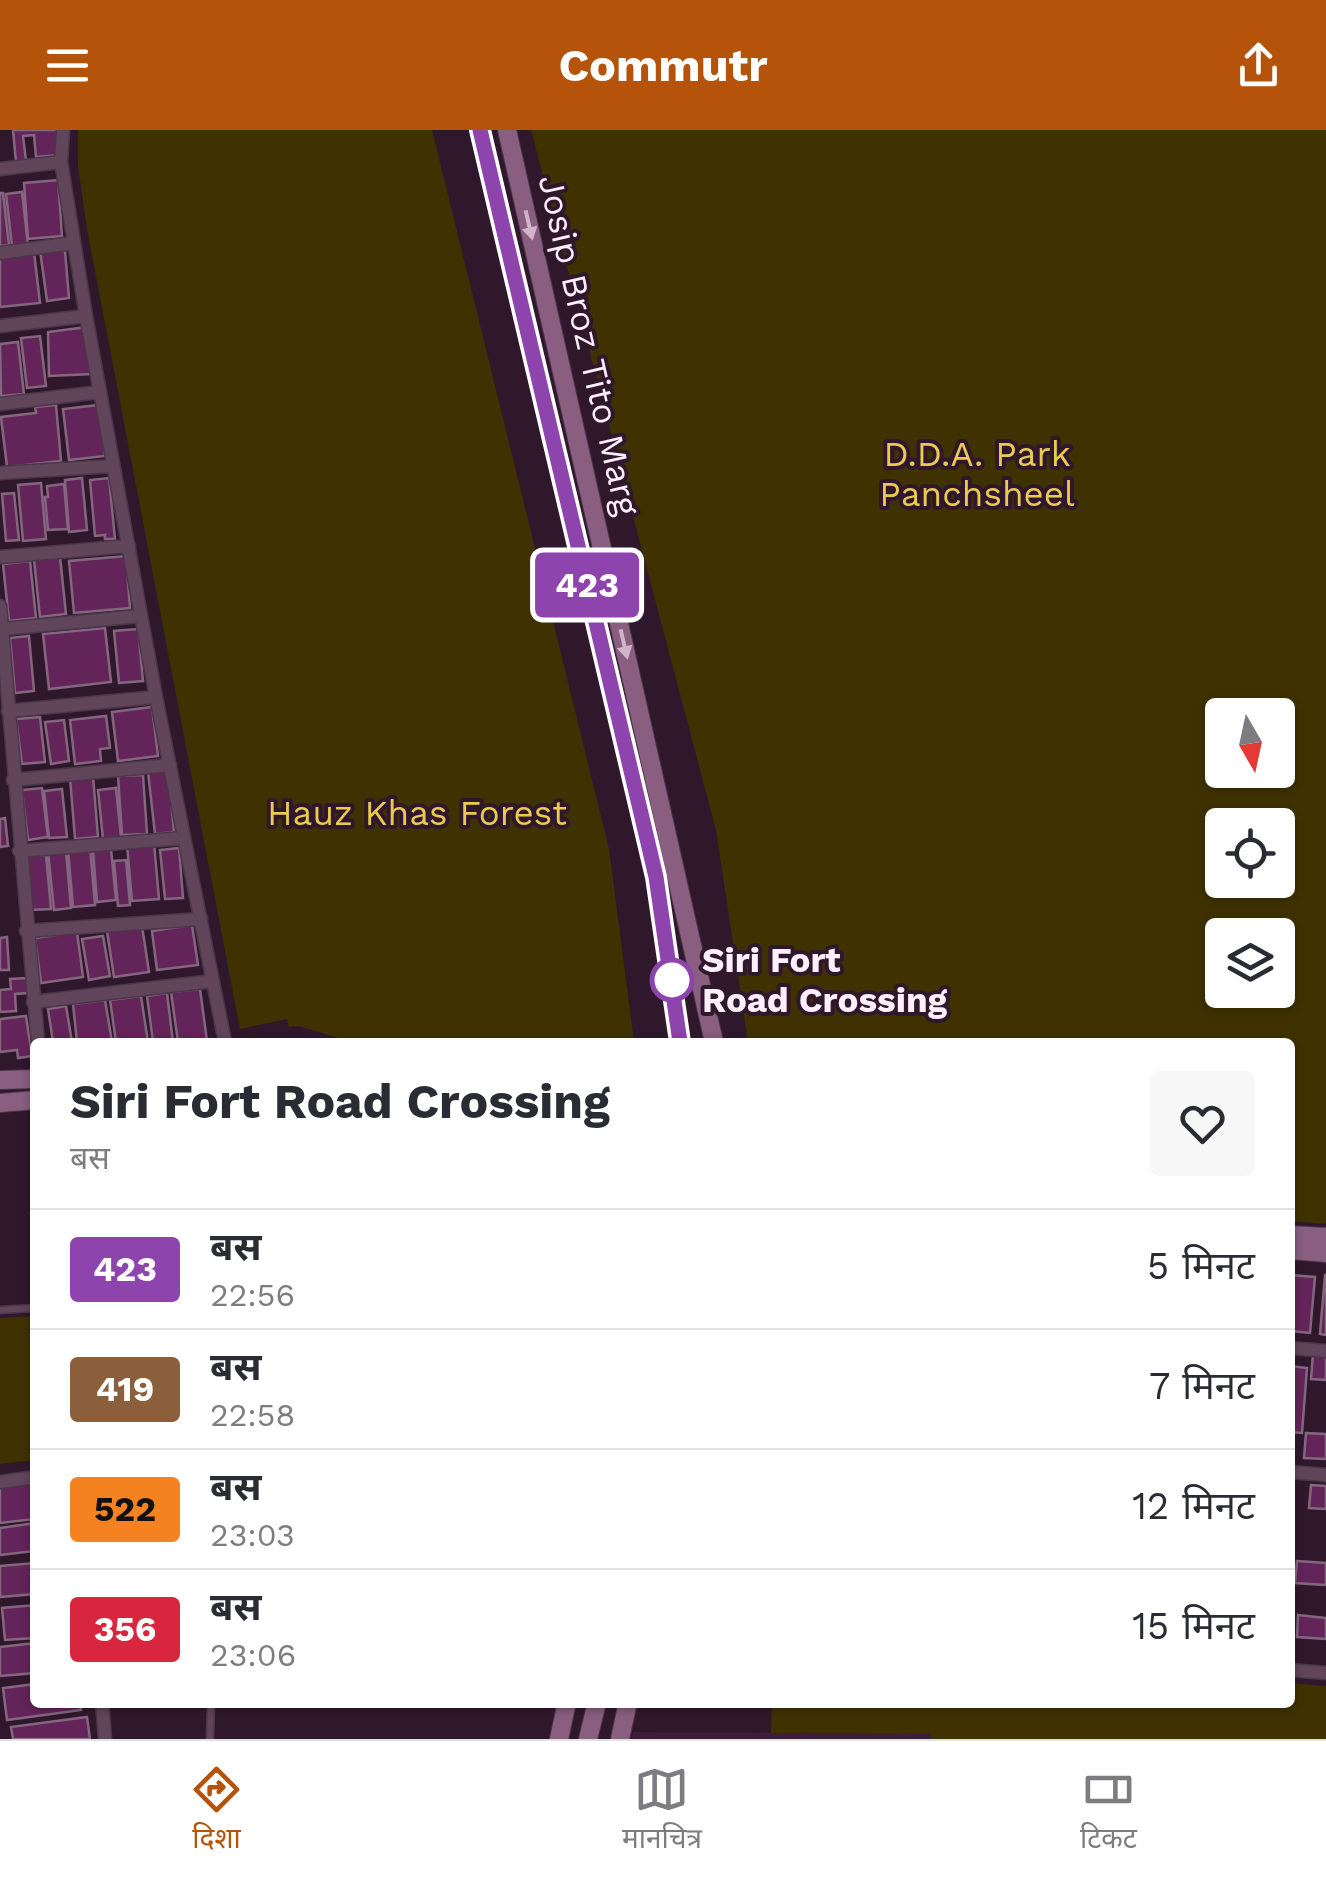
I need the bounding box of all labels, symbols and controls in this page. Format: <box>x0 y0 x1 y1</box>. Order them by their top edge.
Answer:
icon: menu <box>40 38 95 93</box>
icon: share <box>1231 38 1286 93</box>
text: Commutr <box>558 39 768 92</box>
street label: Josip Broz Tito Marg <box>529 171 649 520</box>
one-way arrow <box>522 210 537 241</box>
park label: D.D.A. Park Panchsheel <box>879 433 1075 515</box>
line badge: 423 <box>530 552 644 618</box>
text: 423 <box>555 564 619 606</box>
one-way arrow <box>617 629 632 660</box>
north arrow <box>1205 698 1295 788</box>
map controls <box>1205 698 1295 1008</box>
park label: Hauz Khas Forest <box>267 792 567 834</box>
button: locate <box>1205 808 1295 898</box>
button: layers <box>1205 918 1295 1008</box>
place label: Siri Fort Road Crossing <box>702 939 948 1021</box>
marker: Siri Fort Road Crossing <box>651 959 693 1001</box>
button: heart <box>1150 1071 1255 1176</box>
text: Siri Fort Road Crossing <box>70 1073 610 1130</box>
text: बस <box>70 1139 110 1177</box>
text: बस <box>210 1225 262 1269</box>
text: 5 मिनट <box>1147 1244 1255 1288</box>
text: 423 <box>93 1248 157 1290</box>
text: 22:56 <box>210 1276 295 1314</box>
text: बस <box>210 1345 262 1389</box>
text: 7 मिनट <box>1149 1364 1255 1408</box>
text: 419 <box>96 1368 154 1410</box>
text: 22:58 <box>210 1396 295 1434</box>
text: बस <box>210 1465 262 1509</box>
text: 12 मिनट <box>1132 1484 1255 1528</box>
text: 522 <box>94 1488 156 1530</box>
text: 23:03 <box>210 1516 295 1554</box>
text: बस <box>210 1585 262 1629</box>
text: 15 मिनट <box>1132 1604 1255 1648</box>
text: 356 <box>94 1608 156 1650</box>
text: 23:06 <box>210 1636 296 1674</box>
tab: दिशा <box>189 1762 244 1859</box>
tab: मानचित्र <box>622 1762 702 1859</box>
tab: टिकट <box>1080 1762 1137 1859</box>

